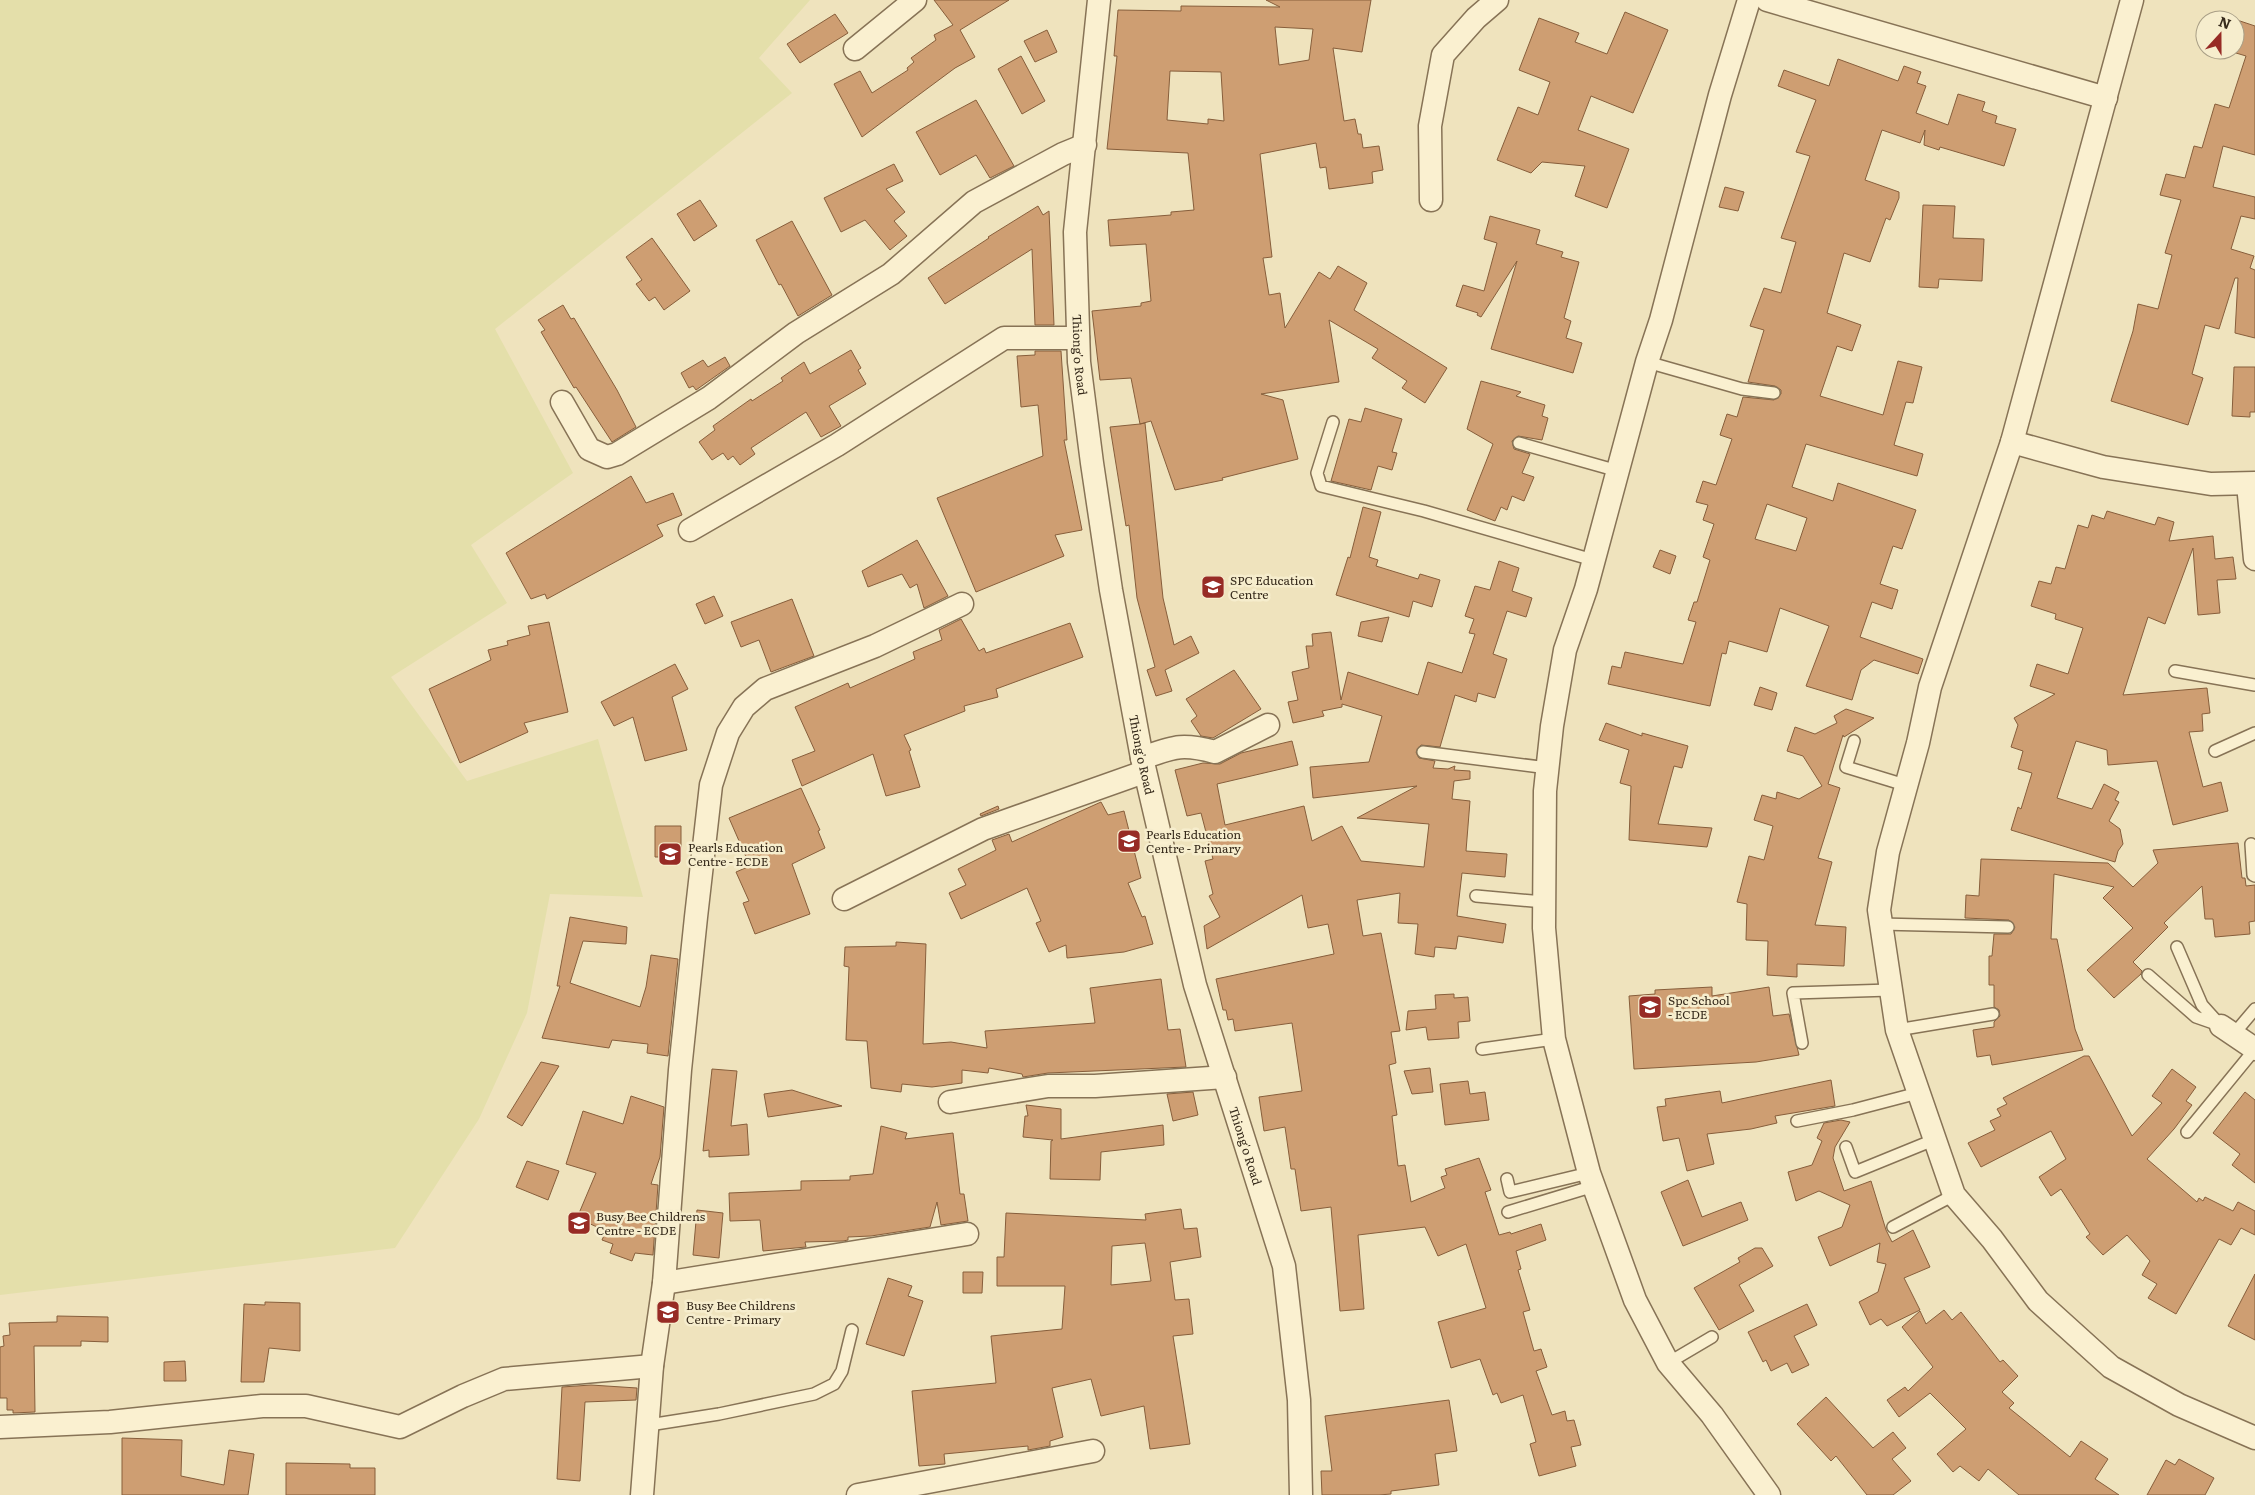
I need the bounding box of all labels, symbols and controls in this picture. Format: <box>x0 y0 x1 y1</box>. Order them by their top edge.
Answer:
north arrow <box>2195 10 2245 60</box>
text: N <box>2216 10 2234 33</box>
street label: Thiong'o Road <box>1069 314 1092 397</box>
place label: SPC Education Centre <box>1230 571 1313 603</box>
school or university icon: SPC Education Centre <box>1200 574 1226 600</box>
street label: Thiong'o Road <box>1125 713 1159 797</box>
place label: Pearls Education Centre - Primary <box>1146 825 1241 857</box>
school or university icon: Pearls Education Centre - Primary <box>1116 828 1142 854</box>
place label: Pearls Education Centre - ECDE <box>688 838 783 870</box>
school or university icon: Pearls Education Centre - ECDE <box>657 841 683 867</box>
place label: Spc School - ECDE <box>1668 991 1730 1023</box>
school or university icon: Spc School - ECDE <box>1637 994 1663 1020</box>
street label: Thiong'o Road <box>1225 1104 1267 1188</box>
place label: Busy Bee Childrens Centre - ECDE <box>596 1207 706 1239</box>
school or university icon: Busy Bee Childrens Centre - ECDE <box>566 1210 592 1236</box>
place label: Busy Bee Childrens Centre - Primary <box>686 1296 796 1328</box>
school or university icon: Busy Bee Childrens Centre - Primary <box>655 1299 681 1325</box>

